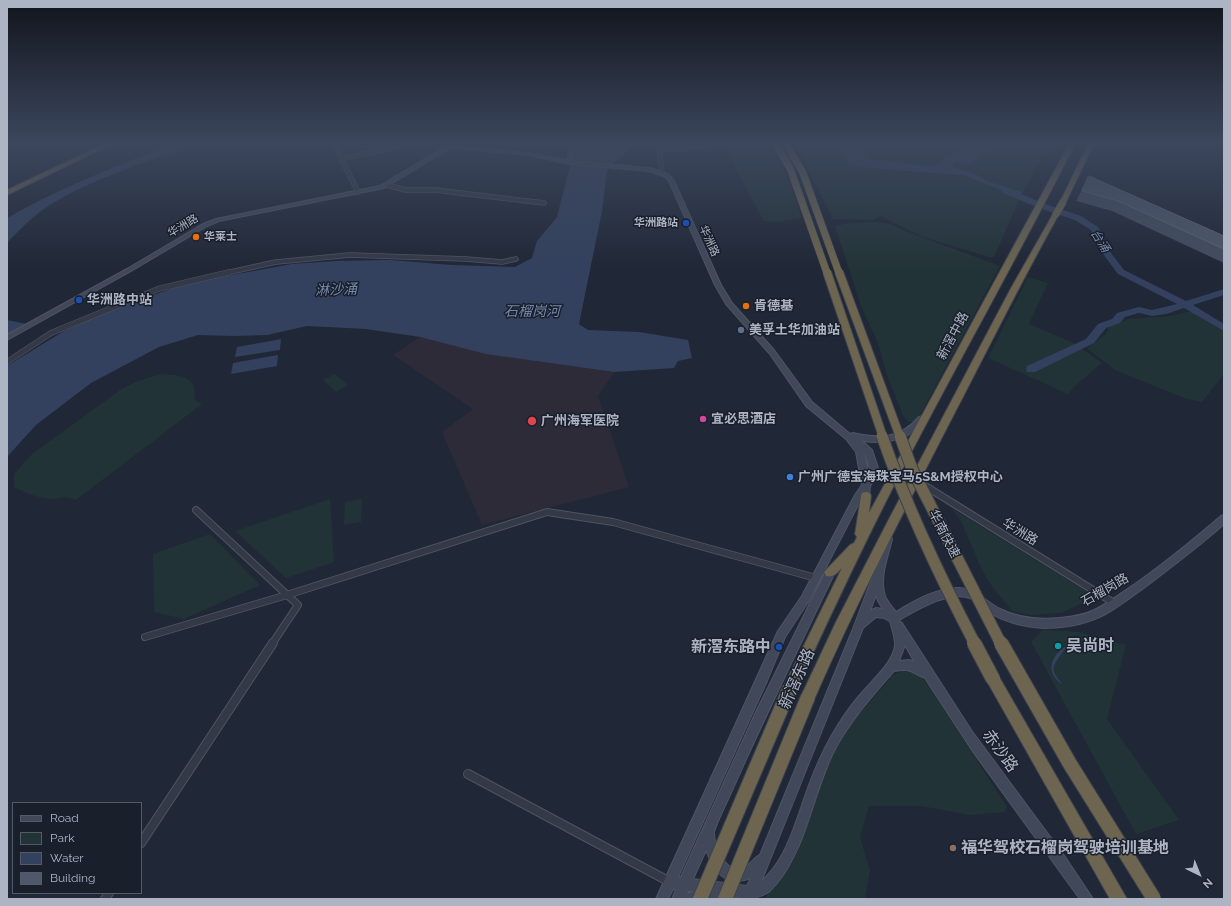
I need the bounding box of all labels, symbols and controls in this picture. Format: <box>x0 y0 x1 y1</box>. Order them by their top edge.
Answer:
street label: 华洲路 <box>165 212 201 240</box>
place label: 华洲路站 <box>634 216 678 230</box>
marker: 华洲路站 <box>681 218 691 228</box>
street label: 华洲路 <box>696 223 722 259</box>
water label: 台涌 <box>1088 227 1112 255</box>
place label: 华莱士 <box>204 230 237 244</box>
marker: 华莱士 <box>191 232 201 242</box>
water label: 淋沙涌 <box>315 281 357 299</box>
place label: 华洲路中站 <box>87 292 152 308</box>
marker: 华洲路中站 <box>74 295 84 305</box>
place label: 肯德基 <box>754 298 793 314</box>
marker: 肯德基 <box>741 301 751 311</box>
water label: 石榴岗河 <box>504 304 560 320</box>
street label: 新滘中路 <box>934 309 972 363</box>
place label: 美孚土华加油站 <box>749 322 840 338</box>
marker: 美孚土华加油站 <box>736 325 746 335</box>
place label: 宜必思酒店 <box>711 411 776 427</box>
place label: 广州海军医院 <box>541 413 619 429</box>
marker: 宜必思酒店 <box>698 414 708 424</box>
marker: 广州海军医院 <box>526 415 538 427</box>
place label: 广州广德宝海珠宝马5S&M授权中心 <box>798 469 1003 485</box>
marker: 广州广德宝海珠宝马5S&M授权中心 <box>785 472 795 482</box>
street label: 华南快速 <box>925 507 963 561</box>
street label: 华洲路 <box>999 515 1041 549</box>
street label: 石榴岗路 <box>1079 570 1131 610</box>
place label: 吴尚时 <box>1066 636 1114 656</box>
place label: 新滘东路中 <box>691 637 771 657</box>
marker: 吴尚时 <box>1053 641 1063 651</box>
marker: 新滘东路中 <box>774 642 784 652</box>
street label: 新滘东路 <box>775 646 819 712</box>
street label: 赤沙路 <box>978 726 1022 776</box>
legend <box>12 802 142 894</box>
text: Road <box>50 811 79 825</box>
text: Park <box>50 831 75 845</box>
place label: 福华驾校石榴岗驾驶培训基地 <box>961 838 1169 858</box>
marker: 福华驾校石榴岗驾驶培训基地 <box>948 843 958 853</box>
text: Water <box>50 851 84 865</box>
north arrow <box>1179 854 1219 894</box>
text: Building <box>50 871 96 885</box>
text: N <box>1200 876 1215 891</box>

